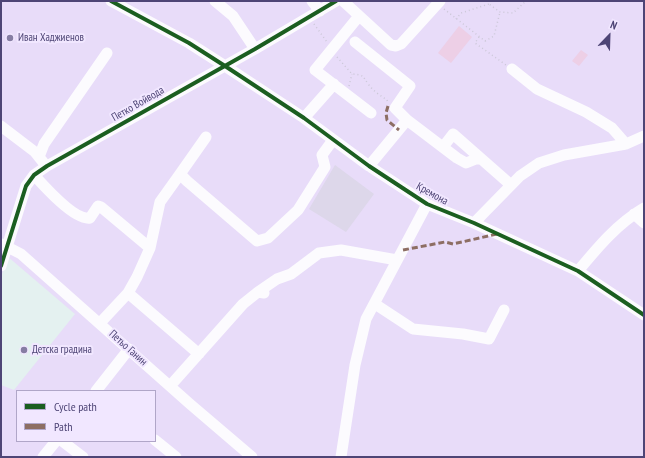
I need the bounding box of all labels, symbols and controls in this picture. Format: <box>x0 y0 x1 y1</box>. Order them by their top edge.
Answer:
north arrow <box>589 16 629 56</box>
text: N <box>608 17 619 33</box>
place label: Иван Хаджиенов <box>18 31 84 45</box>
marker: Иван Хаджиенов <box>5 33 15 43</box>
street label: Петко Войвода <box>109 84 167 124</box>
street label: Кремона <box>414 180 450 208</box>
street label: Петьо Ганин <box>106 327 150 369</box>
place label: Детска градина <box>32 343 92 357</box>
marker: Детска градина <box>19 345 29 355</box>
legend <box>16 390 156 442</box>
text: Cycle path <box>54 399 97 414</box>
text: Path <box>54 419 72 434</box>

